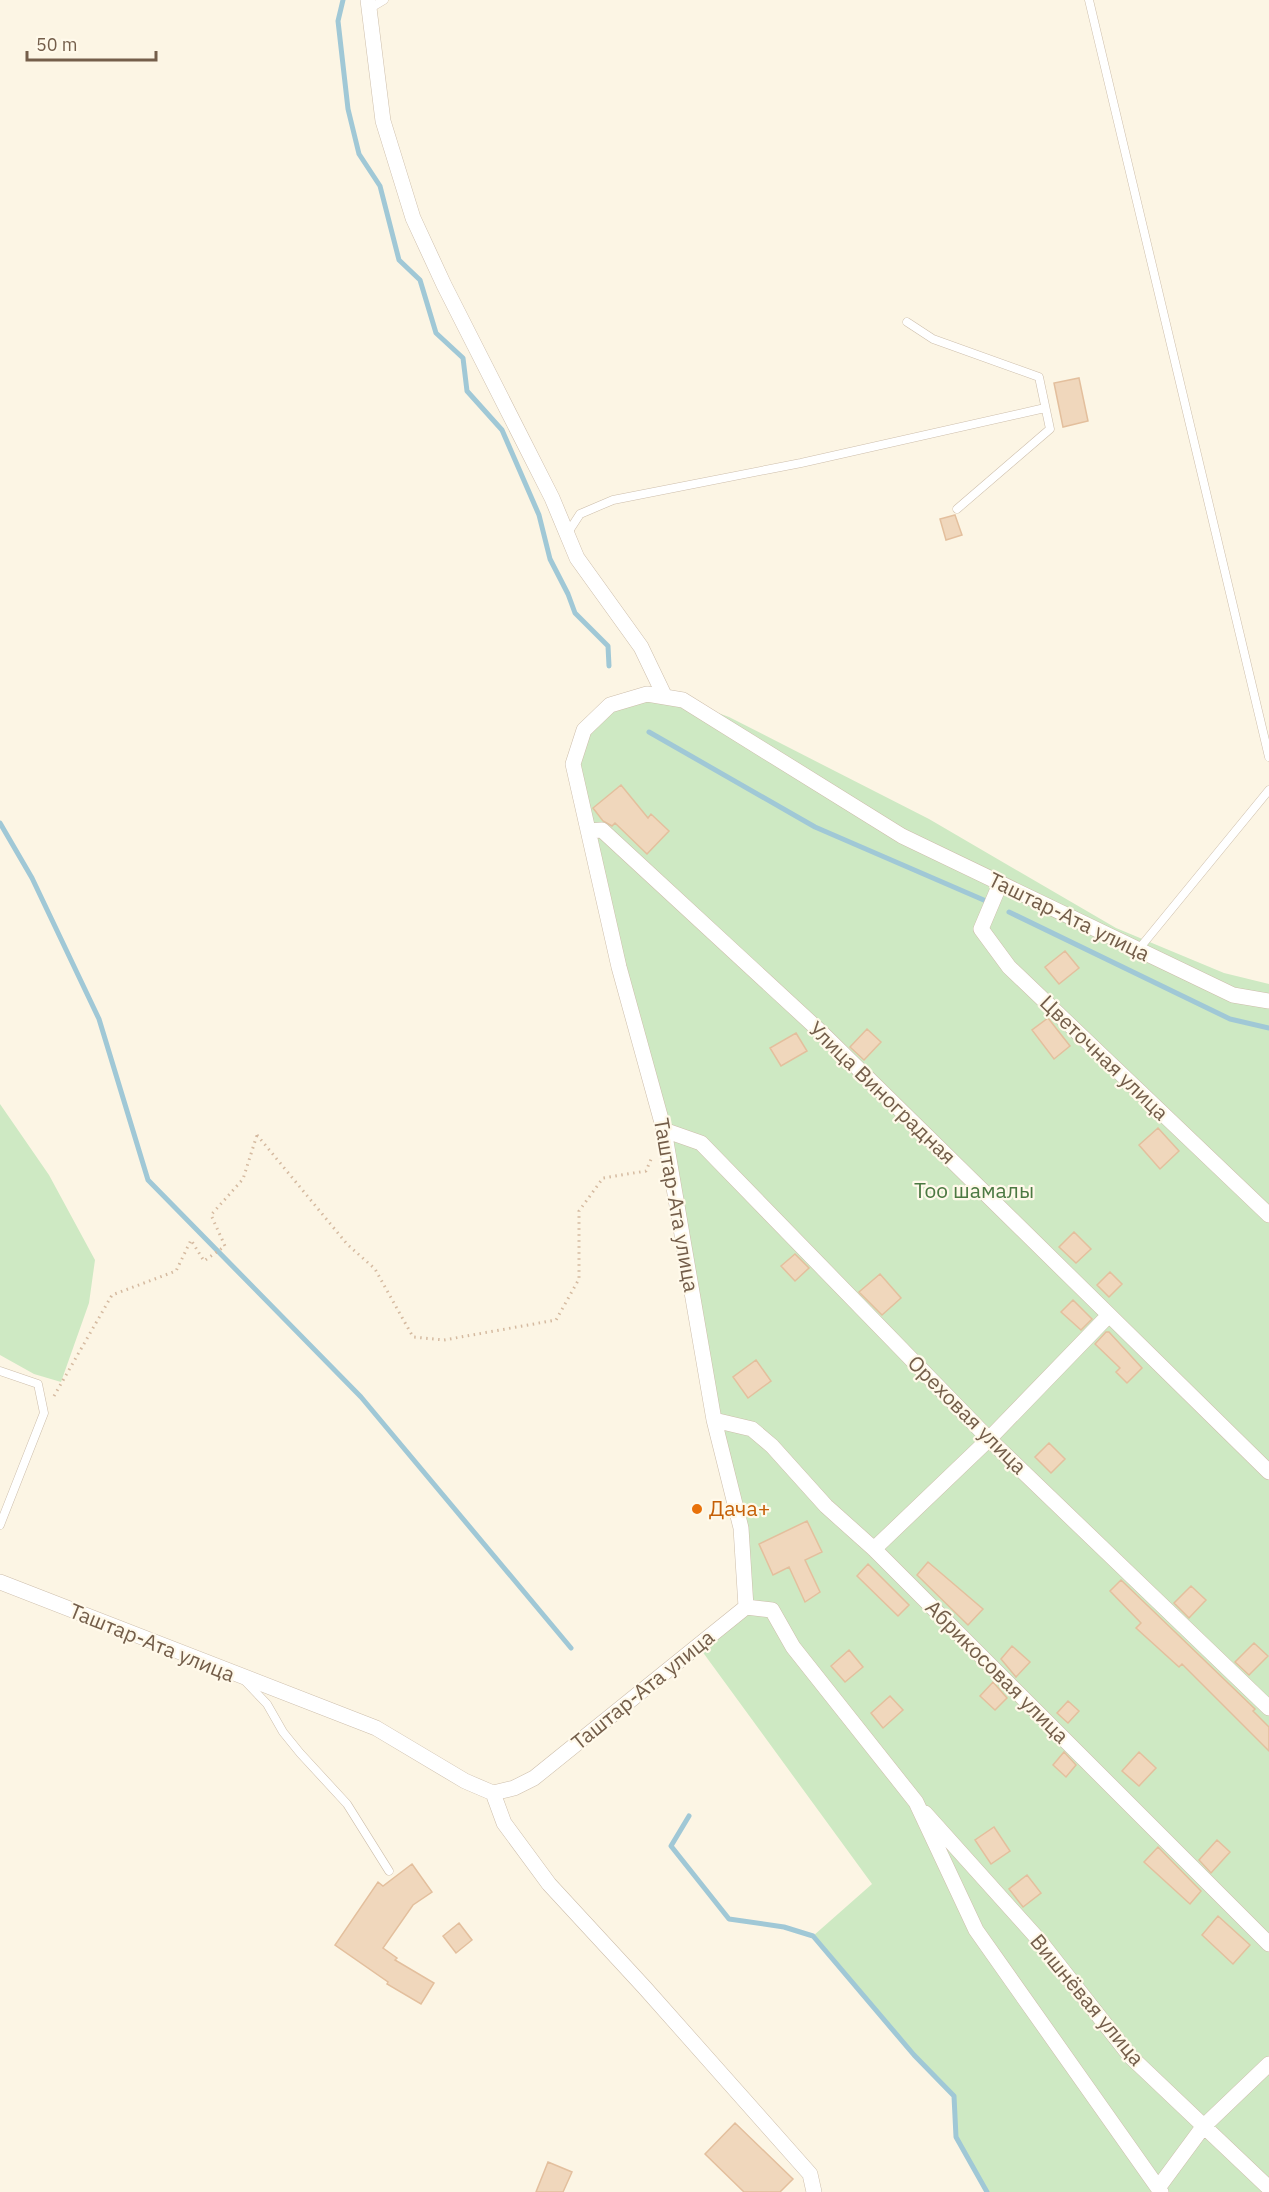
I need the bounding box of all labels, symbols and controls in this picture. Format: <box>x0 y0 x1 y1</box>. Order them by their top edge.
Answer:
scale bar <box>27 24 156 62</box>
text: 50 m <box>36 33 78 56</box>
street label: Таштар-Ата улица <box>984 865 1155 967</box>
street label: Цветочная улица <box>1034 989 1175 1126</box>
street label: Улица Виноградная <box>803 1015 962 1170</box>
street label: Таштар-Ата улица <box>648 1116 706 1294</box>
park label: Тоо шамалы <box>914 1176 1034 1204</box>
street label: Ореховая улица <box>902 1349 1033 1480</box>
place label: Дача+ <box>709 1494 770 1522</box>
marker: Дача+ <box>690 1502 704 1516</box>
street label: Абрикосовая улица <box>920 1593 1076 1749</box>
street label: Таштар-Ата улица <box>65 1596 239 1688</box>
street label: Таштар-Ата улица <box>565 1623 720 1756</box>
street label: Вишнёвая улица <box>1024 1928 1151 2071</box>

